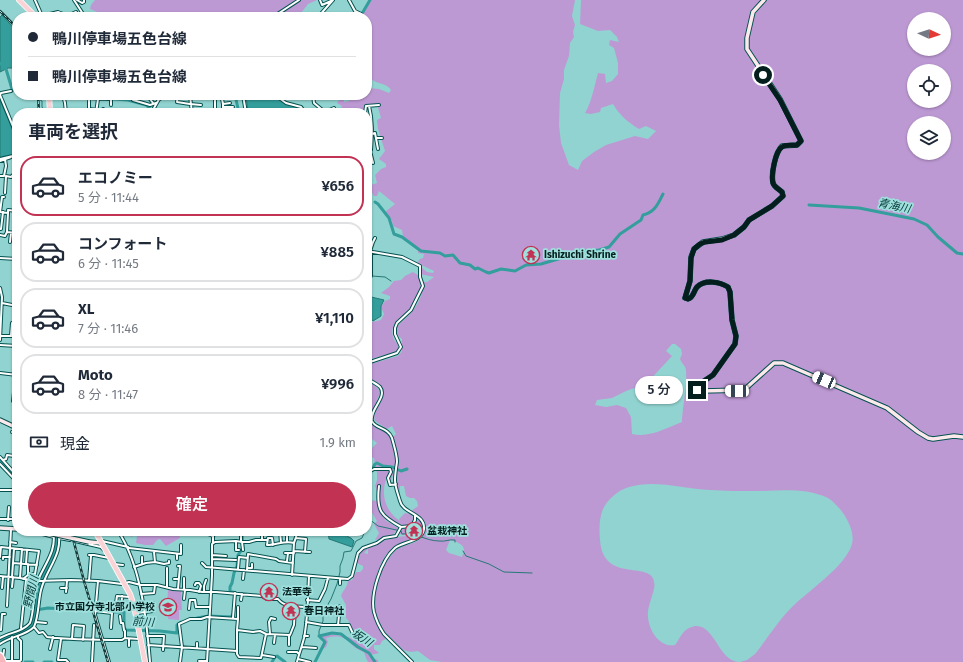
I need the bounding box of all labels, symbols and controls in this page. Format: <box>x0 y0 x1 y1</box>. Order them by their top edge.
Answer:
north arrow <box>907 12 951 56</box>
map controls <box>907 12 951 160</box>
text: 鴨川停車場五色台線 <box>52 30 187 48</box>
button: locate <box>907 64 951 108</box>
route start <box>754 66 772 84</box>
text: 鴨川停車場五色台線 <box>52 68 187 86</box>
button: layers <box>907 116 951 160</box>
text: 車両を選択 <box>28 121 118 143</box>
icon: car <box>30 168 66 204</box>
text: エコノミー <box>78 169 153 187</box>
text: ¥656 <box>322 177 354 195</box>
text: 5 分 · 11:44 <box>78 190 139 205</box>
water label: 青海川 <box>877 196 912 216</box>
icon: car <box>30 234 66 270</box>
text: コンフォート <box>78 235 168 253</box>
text: ¥885 <box>321 243 354 261</box>
temple icon: Ishizuchi Shrine <box>521 245 541 265</box>
place label: Ishizuchi Shrine <box>544 249 616 261</box>
text: 6 分 · 11:45 <box>78 256 139 271</box>
icon: car <box>30 300 66 336</box>
text: XL <box>78 300 94 318</box>
text: ¥1,110 <box>315 309 354 327</box>
text: 7 分 · 11:46 <box>78 321 138 336</box>
icon: car <box>30 366 66 402</box>
text: Moto <box>78 366 113 384</box>
car <box>811 370 837 390</box>
text: ¥996 <box>321 375 354 393</box>
callout: 5 分 <box>635 376 683 404</box>
route end <box>688 381 706 399</box>
text: 5 分 <box>647 382 671 397</box>
car <box>725 385 749 397</box>
text: 8 分 · 11:47 <box>78 387 138 402</box>
icon: cash <box>28 431 50 453</box>
text: 現金 <box>60 435 90 453</box>
text: 1.9 km <box>320 435 356 450</box>
button: 確定 <box>28 482 356 528</box>
temple icon: 盆栽神社 <box>404 521 424 541</box>
place label: 盆栽神社 <box>427 525 468 537</box>
water label: 野間川 <box>21 573 41 610</box>
temple icon: 法華寺 <box>259 582 279 602</box>
place label: 法華寺 <box>282 586 312 598</box>
school or university icon: 市立国分寺北部小学校 <box>158 597 178 617</box>
place label: 市立国分寺北部小学校 <box>55 601 155 613</box>
temple icon: 春日神社 <box>281 601 301 621</box>
place label: 春日神社 <box>304 605 345 617</box>
water label: 前川 <box>132 615 155 629</box>
water label: 坂川 <box>349 627 376 650</box>

